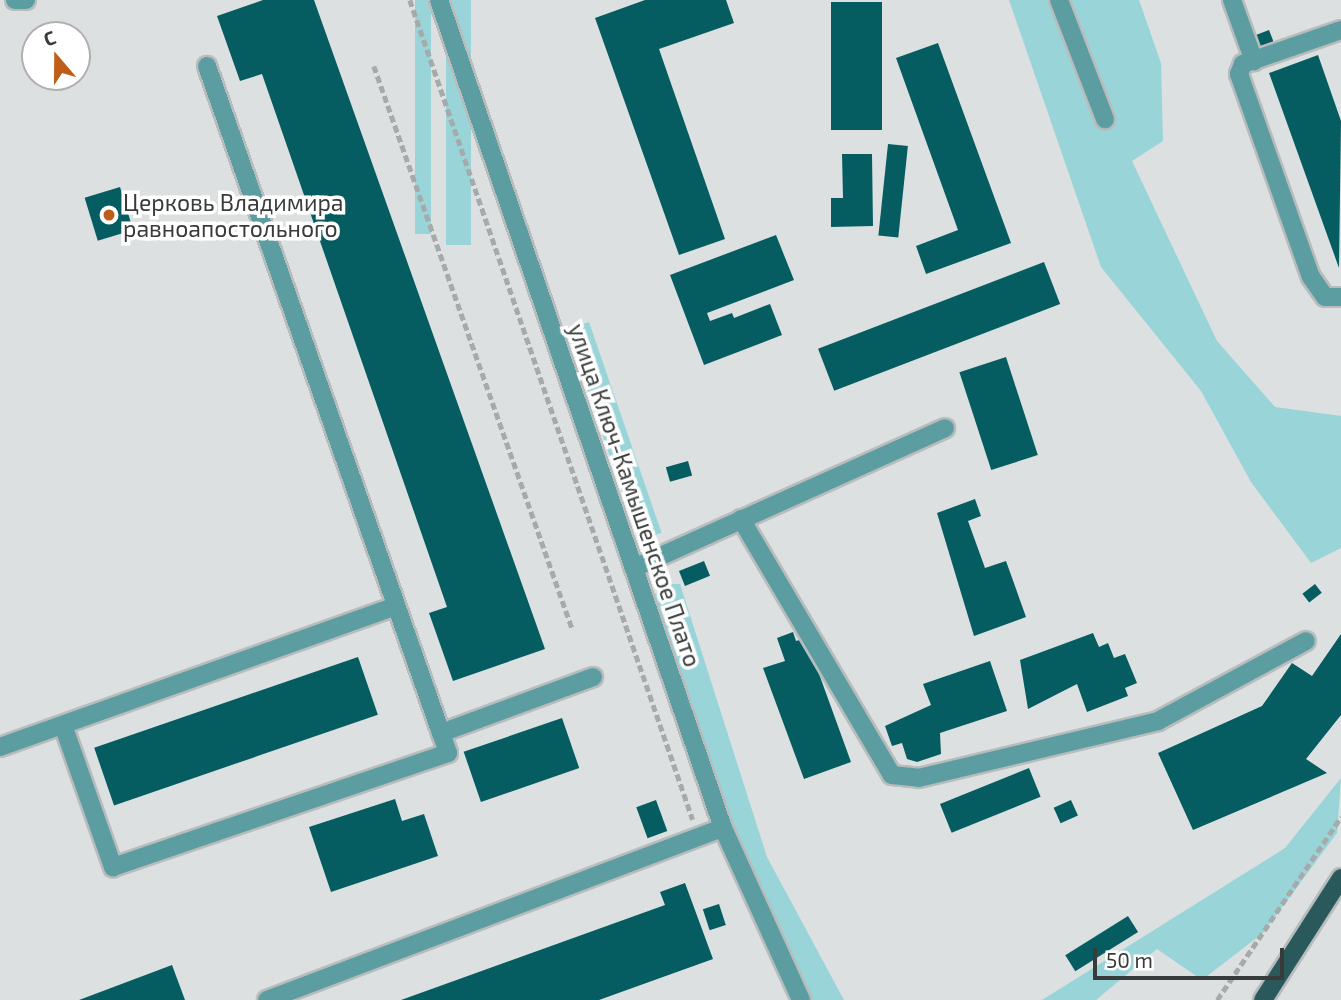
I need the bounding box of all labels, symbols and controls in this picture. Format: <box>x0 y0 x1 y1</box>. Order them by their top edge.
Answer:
north arrow <box>21 21 91 91</box>
text: С <box>40 25 59 50</box>
place label: Церковь Владимира равноапостольного <box>123 188 344 242</box>
marker: Церковь Владимира равноапостольного <box>101 207 117 223</box>
street label: улица Ключ-Камышенское Плато <box>563 320 707 670</box>
scale bar <box>1096 934 1287 978</box>
text: 50 m <box>1106 947 1153 972</box>

